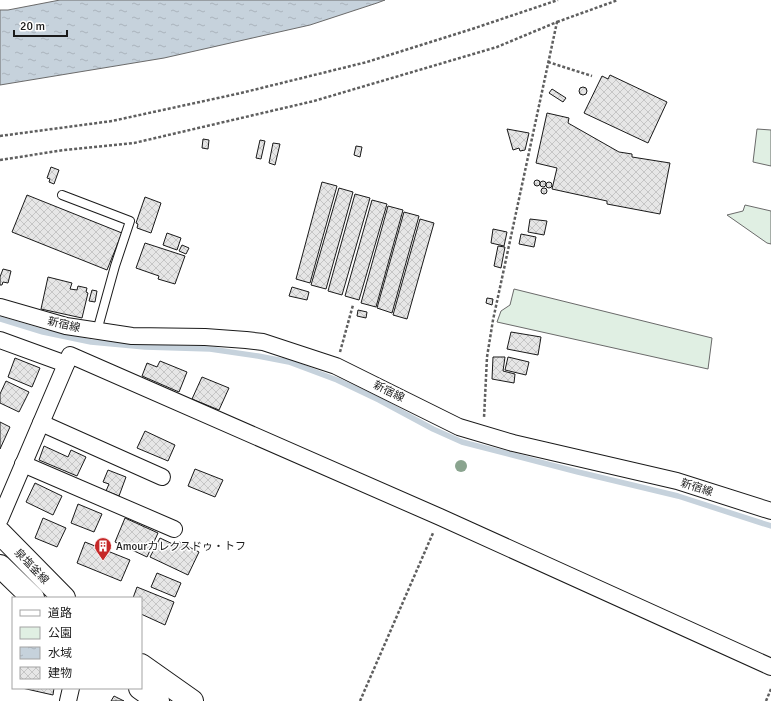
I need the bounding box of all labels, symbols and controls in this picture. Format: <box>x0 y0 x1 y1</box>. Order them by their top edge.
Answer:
scale bar <box>14 12 67 38</box>
text: 20 m <box>20 19 45 34</box>
street label: 新宿線 <box>46 314 81 335</box>
street label: 新宿線 <box>371 378 406 405</box>
street label: 新宿線 <box>679 476 715 499</box>
building icon: Amourカレクスドゥ・トフ <box>93 536 113 561</box>
place label: Amourカレクスドゥ・トフ <box>116 540 246 553</box>
street label: 泉塩釜線 <box>12 546 52 587</box>
legend <box>12 597 142 689</box>
text: 道路 <box>48 606 72 621</box>
text: 公園 <box>48 626 72 641</box>
text: 水域 <box>48 646 72 661</box>
text: 建物 <box>48 666 72 681</box>

